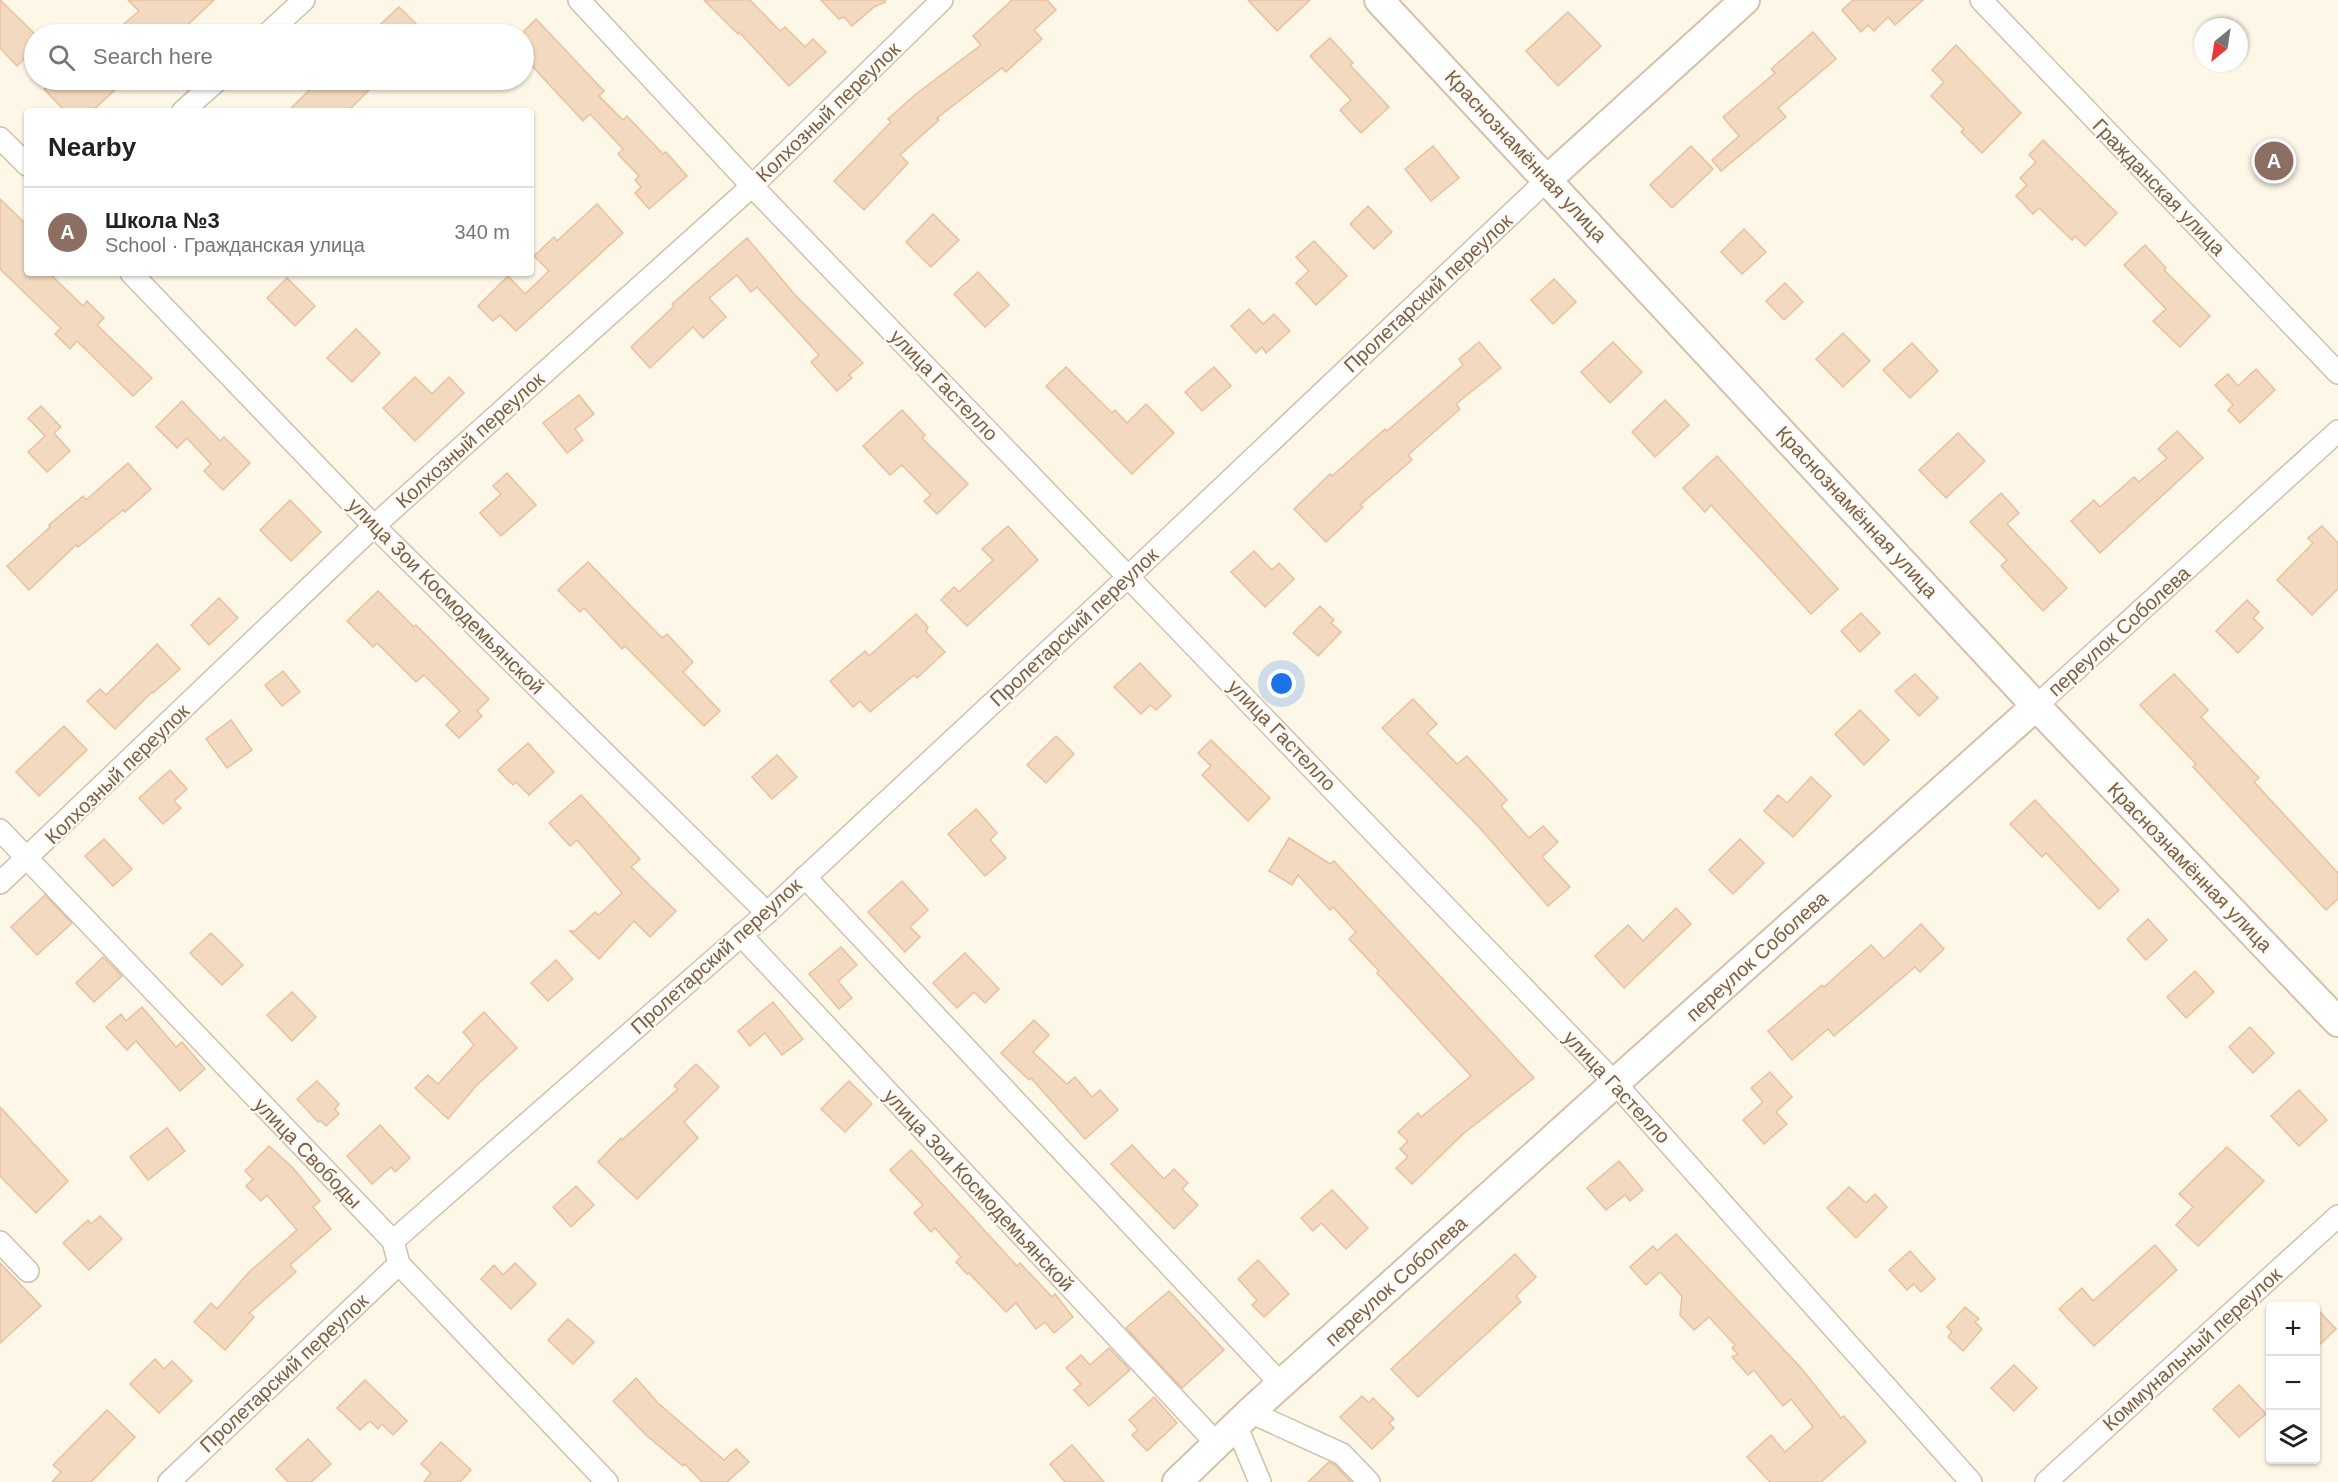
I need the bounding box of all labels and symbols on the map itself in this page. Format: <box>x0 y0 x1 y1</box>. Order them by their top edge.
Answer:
north arrow <box>2194 18 2248 72</box>
street label: Колхозный переулок <box>752 37 905 186</box>
street label: Краснознамённая улица <box>1441 66 1612 247</box>
street label: Гражданская улица <box>2088 114 2230 260</box>
pin: A <box>2254 138 2294 184</box>
street label: Пролетарский переулок <box>1340 209 1517 377</box>
street label: улица Гастелло <box>886 325 1002 445</box>
street label: Колхозный переулок <box>392 368 549 512</box>
street label: Краснознамённая улица <box>1772 422 1943 603</box>
street label: улица Зои Космодемьянской <box>344 494 548 698</box>
street label: Пролетарский переулок <box>986 543 1163 711</box>
street label: переулок Соболева <box>2044 561 2195 700</box>
your location <box>1267 669 1296 698</box>
street label: улица Гастелло <box>1224 675 1340 795</box>
street label: Колхозный переулок <box>41 699 194 848</box>
street label: Краснознамённая улица <box>2103 778 2277 957</box>
street label: Пролетарский переулок <box>626 874 806 1038</box>
street label: переулок Соболева <box>1682 886 1833 1025</box>
street label: улица Гастелло <box>1559 1026 1675 1148</box>
street label: улица Зои Космодемьянской <box>880 1085 1078 1295</box>
street label: улица Свободы <box>250 1093 366 1213</box>
street label: переулок Соболева <box>1321 1211 1472 1350</box>
street label: Коммунальный переулок <box>2098 1263 2286 1435</box>
street label: Пролетарский переулок <box>196 1289 373 1457</box>

